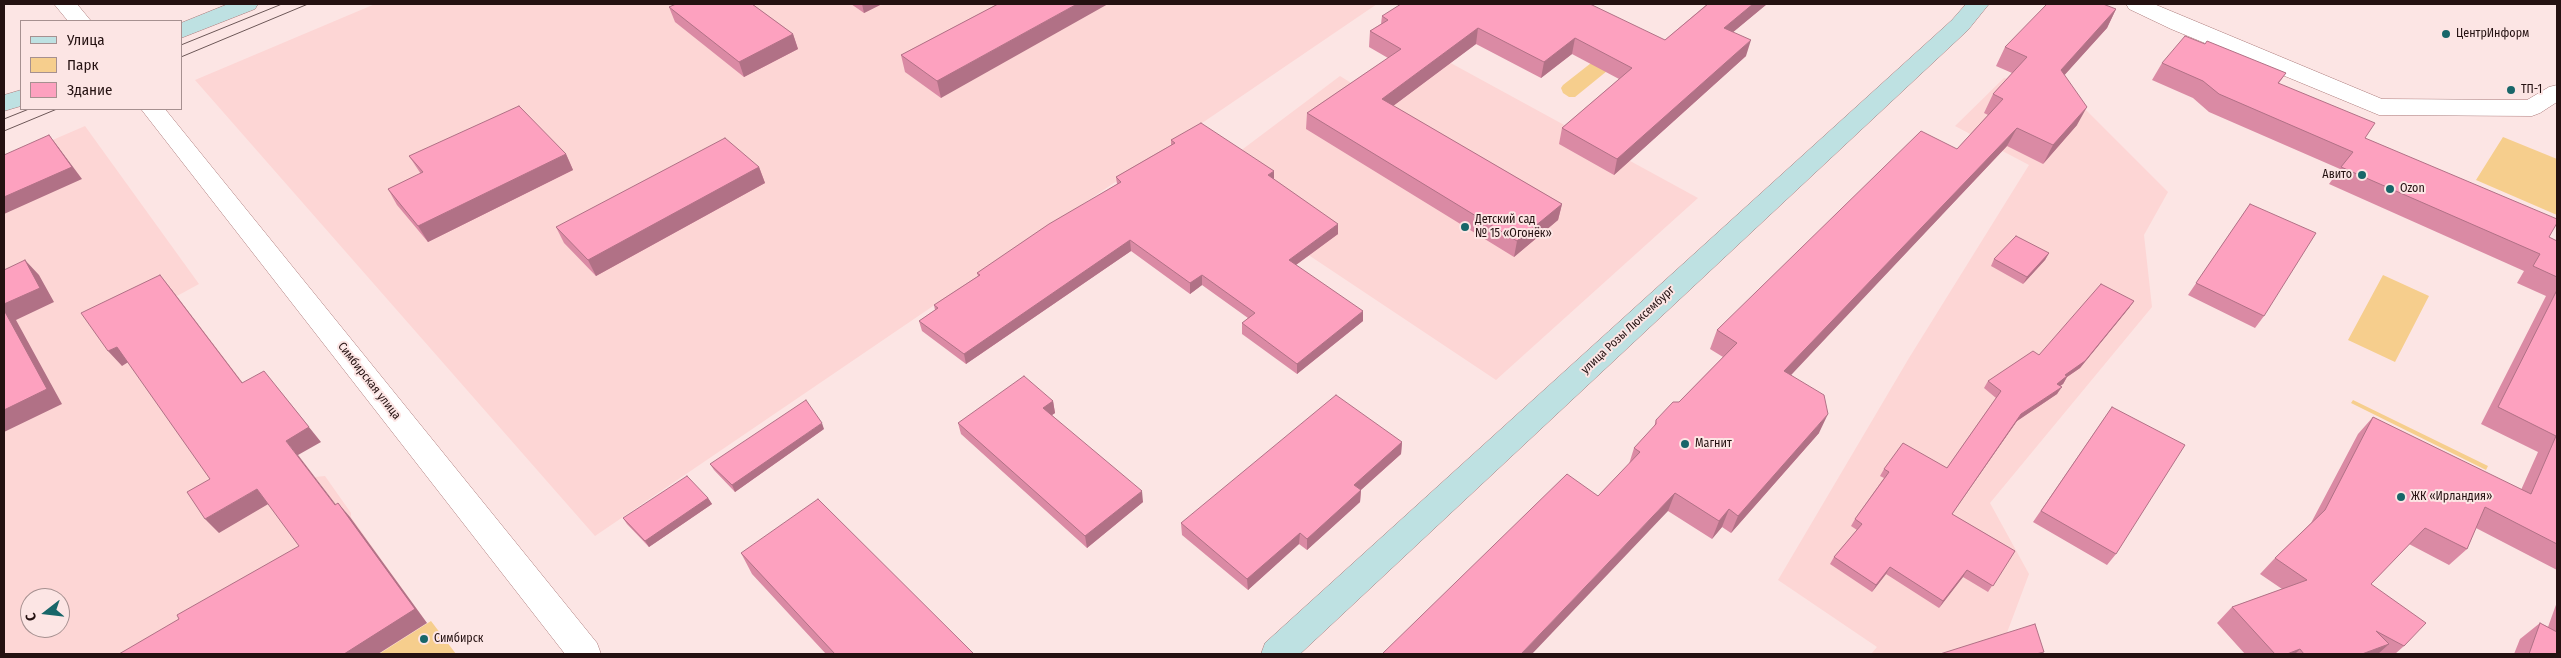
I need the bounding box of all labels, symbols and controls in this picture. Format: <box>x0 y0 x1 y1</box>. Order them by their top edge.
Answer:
legend <box>20 20 182 110</box>
place label: ЦентрИнформ <box>2456 27 2529 41</box>
marker: ЦентрИнформ <box>2440 28 2452 40</box>
text: Улица <box>67 31 105 49</box>
text: Парк <box>67 56 98 74</box>
text: Здание <box>67 81 113 99</box>
place label: ТП-1 <box>2521 83 2542 97</box>
marker: ТП-1 <box>2505 84 2517 96</box>
place label: Авито <box>2322 168 2352 182</box>
marker: Авито <box>2356 169 2368 181</box>
place label: Ozon <box>2400 182 2425 196</box>
marker: Ozon <box>2384 183 2396 195</box>
place label: Детский сад № 15 «Огонёк» <box>1475 213 1552 241</box>
marker: Детский сад № 15 «Огонёк» <box>1459 221 1471 233</box>
street label: улица Розы Люксембург <box>1578 283 1678 377</box>
street label: Симбирская улица <box>334 340 404 422</box>
place label: Магнит <box>1695 437 1732 451</box>
marker: Магнит <box>1679 438 1691 450</box>
place label: ЖК «Ирландия» <box>2411 490 2492 504</box>
marker: ЖК «Ирландия» <box>2395 491 2407 503</box>
north arrow <box>20 588 70 638</box>
text: С <box>22 611 40 623</box>
place label: Симбирск <box>434 632 483 646</box>
marker: Симбирск <box>418 633 430 645</box>

